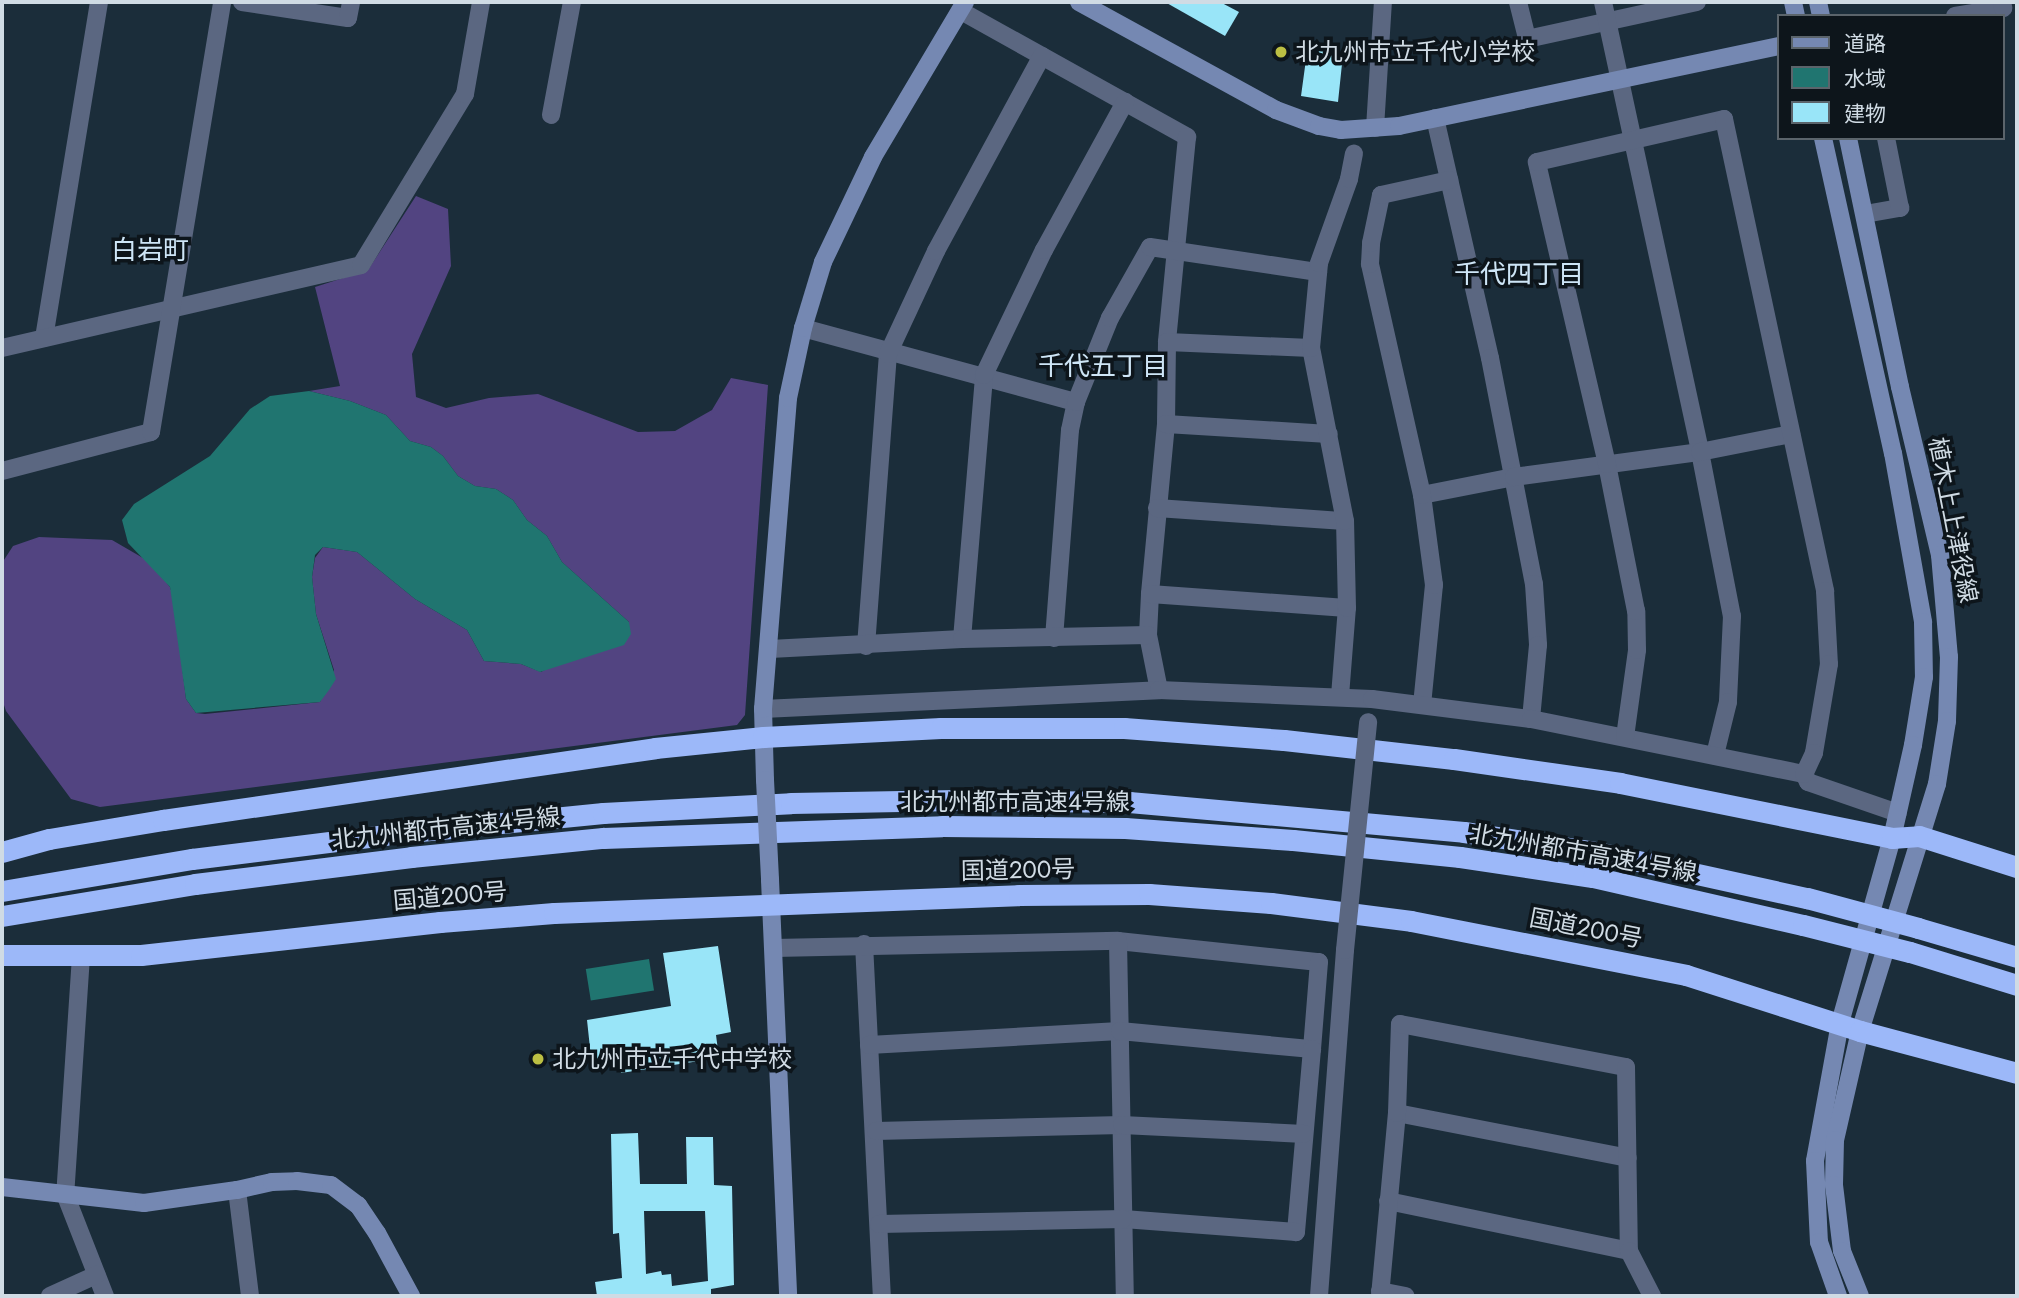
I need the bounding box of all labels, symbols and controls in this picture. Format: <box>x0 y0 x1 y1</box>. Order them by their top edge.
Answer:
legend <box>1778 14 2005 140</box>
text: 道路 <box>1844 29 1886 59</box>
place label: 北九州市立千代小学校 <box>1295 38 1535 66</box>
marker: 北九州市立千代小学校 <box>1273 44 1289 60</box>
text: 水域 <box>1844 64 1886 94</box>
text: 建物 <box>1844 99 1886 129</box>
district label: 白岩町 <box>111 235 189 267</box>
district label: 千代四丁目 <box>1454 259 1584 291</box>
district label: 千代五丁目 <box>1038 351 1168 383</box>
street label: 植木上上津役線 <box>1923 435 1983 605</box>
street label: 北九州都市高速4号線 <box>900 788 1130 816</box>
street label: 北九州都市高速4号線 <box>330 802 562 854</box>
street label: 北九州都市高速4号線 <box>1467 819 1699 887</box>
street label: 国道200号 <box>961 855 1075 885</box>
street label: 国道200号 <box>392 877 508 915</box>
street label: 国道200号 <box>1527 903 1645 953</box>
place label: 北九州市立千代中学校 <box>552 1045 792 1073</box>
marker: 北九州市立千代中学校 <box>530 1051 546 1067</box>

